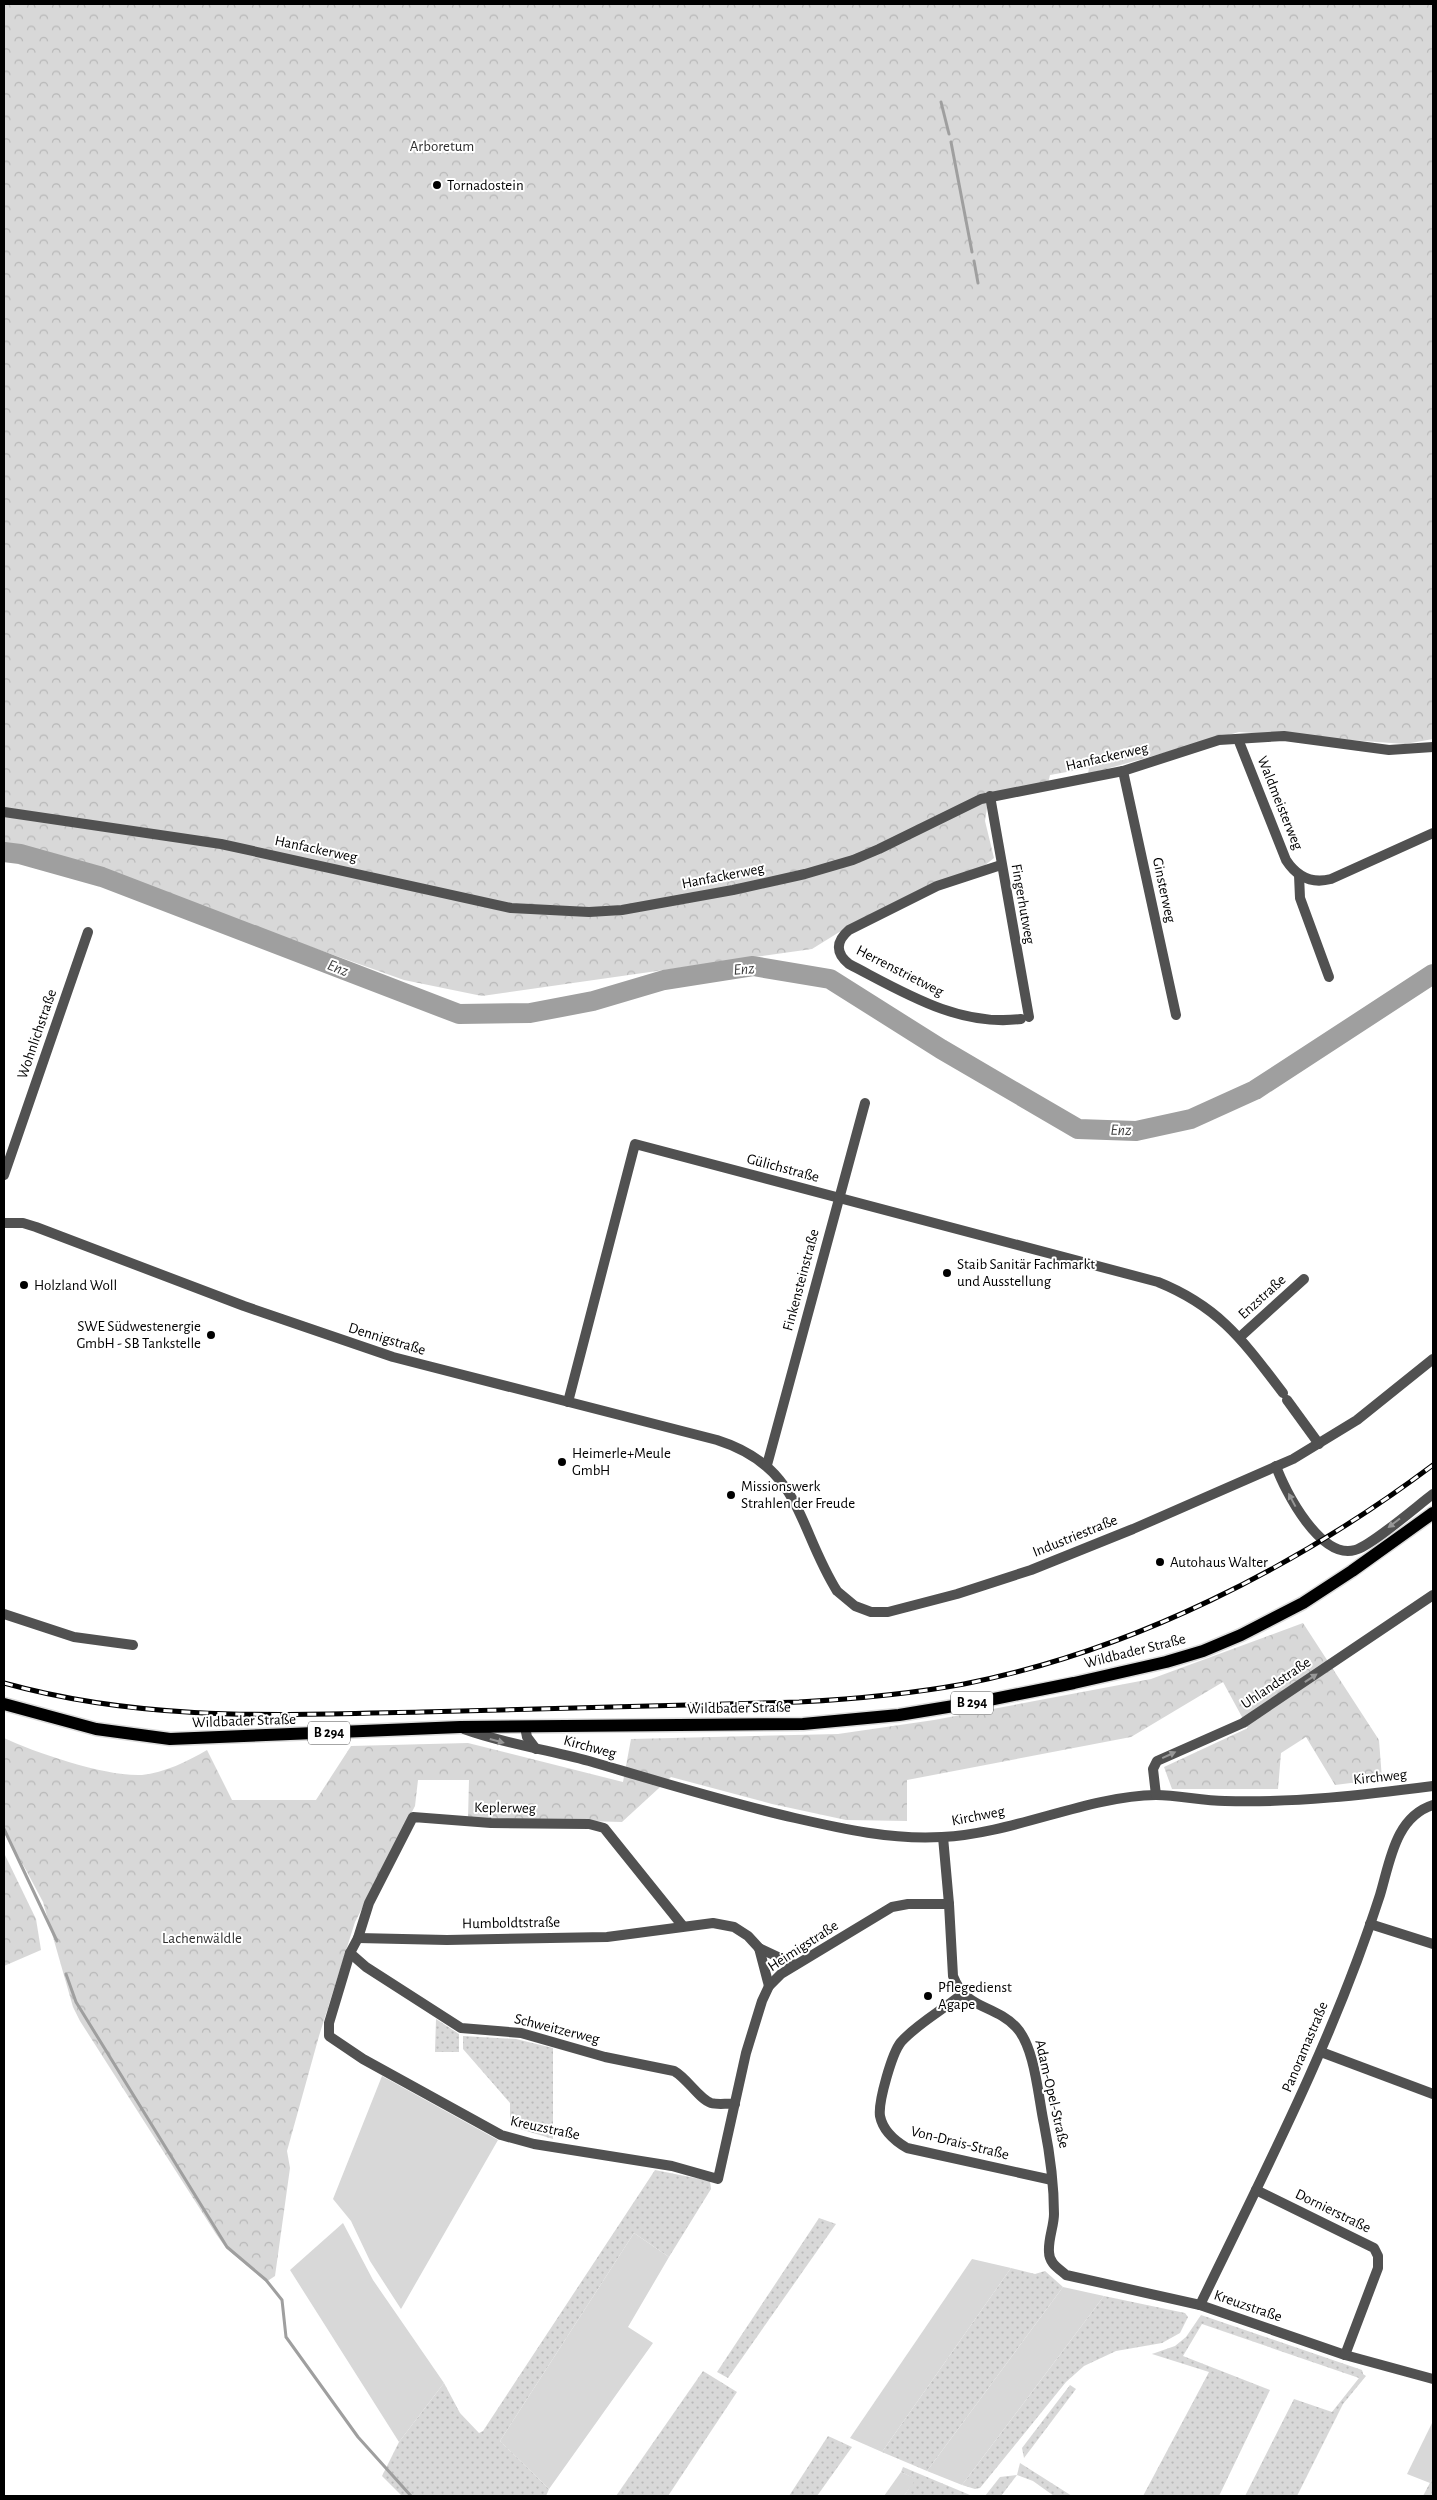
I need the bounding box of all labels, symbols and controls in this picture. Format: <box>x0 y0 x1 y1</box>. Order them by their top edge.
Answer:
park label: Arboretum <box>410 139 474 154</box>
place label: Tornadostein <box>447 178 524 193</box>
marker: Tornadostein <box>431 179 443 191</box>
street label: Hanfackerweg <box>1064 740 1150 774</box>
street label: Waldmeisterweg <box>1254 754 1306 853</box>
street label: Hanfackerweg <box>273 833 359 865</box>
street label: Ginsterweg <box>1150 856 1178 925</box>
street label: Hanfackerweg <box>680 860 766 891</box>
street label: Fingerhutweg <box>1009 863 1038 946</box>
street label: Herrenstrietweg <box>854 943 947 1000</box>
water label: Enz <box>325 957 351 979</box>
water label: Enz <box>733 960 756 978</box>
street label: Wohnlichstraße <box>15 987 59 1081</box>
water label: Enz <box>1110 1122 1132 1138</box>
street label: Gülichstraße <box>745 1151 821 1185</box>
street label: Finkensteinstraße <box>780 1227 822 1333</box>
place label: Staib Sanitär Fachmarkt und Ausstellung <box>957 1257 1095 1289</box>
marker: Staib Sanitär Fachmarkt und Ausstellung <box>941 1267 953 1279</box>
street label: Enzstraße <box>1235 1272 1289 1322</box>
place label: Holzland Woll <box>34 1278 117 1293</box>
marker: Holzland Woll <box>18 1279 30 1291</box>
place label: SWE Südwestenergie GmbH - SB Tankstelle <box>76 1319 201 1351</box>
street label: Dennigstraße <box>347 1320 428 1358</box>
marker: SWE Südwestenergie GmbH - SB Tankstelle <box>205 1329 217 1341</box>
place label: Heimerle+Meule GmbH <box>572 1446 671 1478</box>
marker: Heimerle+Meule GmbH <box>556 1456 568 1468</box>
place label: Missionswerk Strahlen der Freude <box>741 1479 855 1511</box>
marker: Missionswerk Strahlen der Freude <box>725 1489 737 1501</box>
one-way arrow <box>1288 1494 1297 1507</box>
street label: Industriestraße <box>1030 1512 1120 1560</box>
one-way arrow <box>1388 1518 1401 1529</box>
place label: Autohaus Walter <box>1170 1555 1268 1570</box>
marker: Autohaus Walter <box>1154 1556 1166 1568</box>
street label: Wildbader Straße <box>1083 1631 1187 1671</box>
street label: Uhlandstraße <box>1238 1654 1314 1712</box>
one-way arrow <box>1304 1673 1317 1683</box>
road number: B 294 <box>951 1692 993 1715</box>
street label: Wildbader Straße <box>687 1700 791 1716</box>
street label: Wildbader Straße <box>192 1712 296 1730</box>
road number: B 294 <box>308 1722 350 1745</box>
street label: Kirchweg <box>562 1733 619 1761</box>
one-way arrow <box>490 1737 505 1745</box>
one-way arrow <box>1162 1751 1176 1759</box>
street label: Kirchweg <box>1352 1767 1408 1787</box>
street label: Keplerweg <box>474 1800 537 1816</box>
street label: Kirchweg <box>950 1803 1007 1829</box>
street label: Humboldtstraße <box>462 1915 560 1931</box>
street label: Heimigstraße <box>765 1918 841 1974</box>
park label: Lachenwäldle <box>162 1931 242 1946</box>
place label: Pflegedienst Agape <box>938 1980 1012 2012</box>
marker: Pflegedienst Agape <box>922 1990 934 2002</box>
street label: Panoramastraße <box>1279 1999 1331 2094</box>
street label: Schweitzerweg <box>513 2011 602 2047</box>
street label: Adam-Opel-Straße <box>1032 2038 1072 2150</box>
street label: Kreuzstraße <box>509 2113 581 2143</box>
street label: Von-Drais-Straße <box>909 2124 1011 2162</box>
street label: Dornierstraße <box>1293 2186 1373 2236</box>
street label: Kreuzstraße <box>1212 2287 1284 2325</box>

